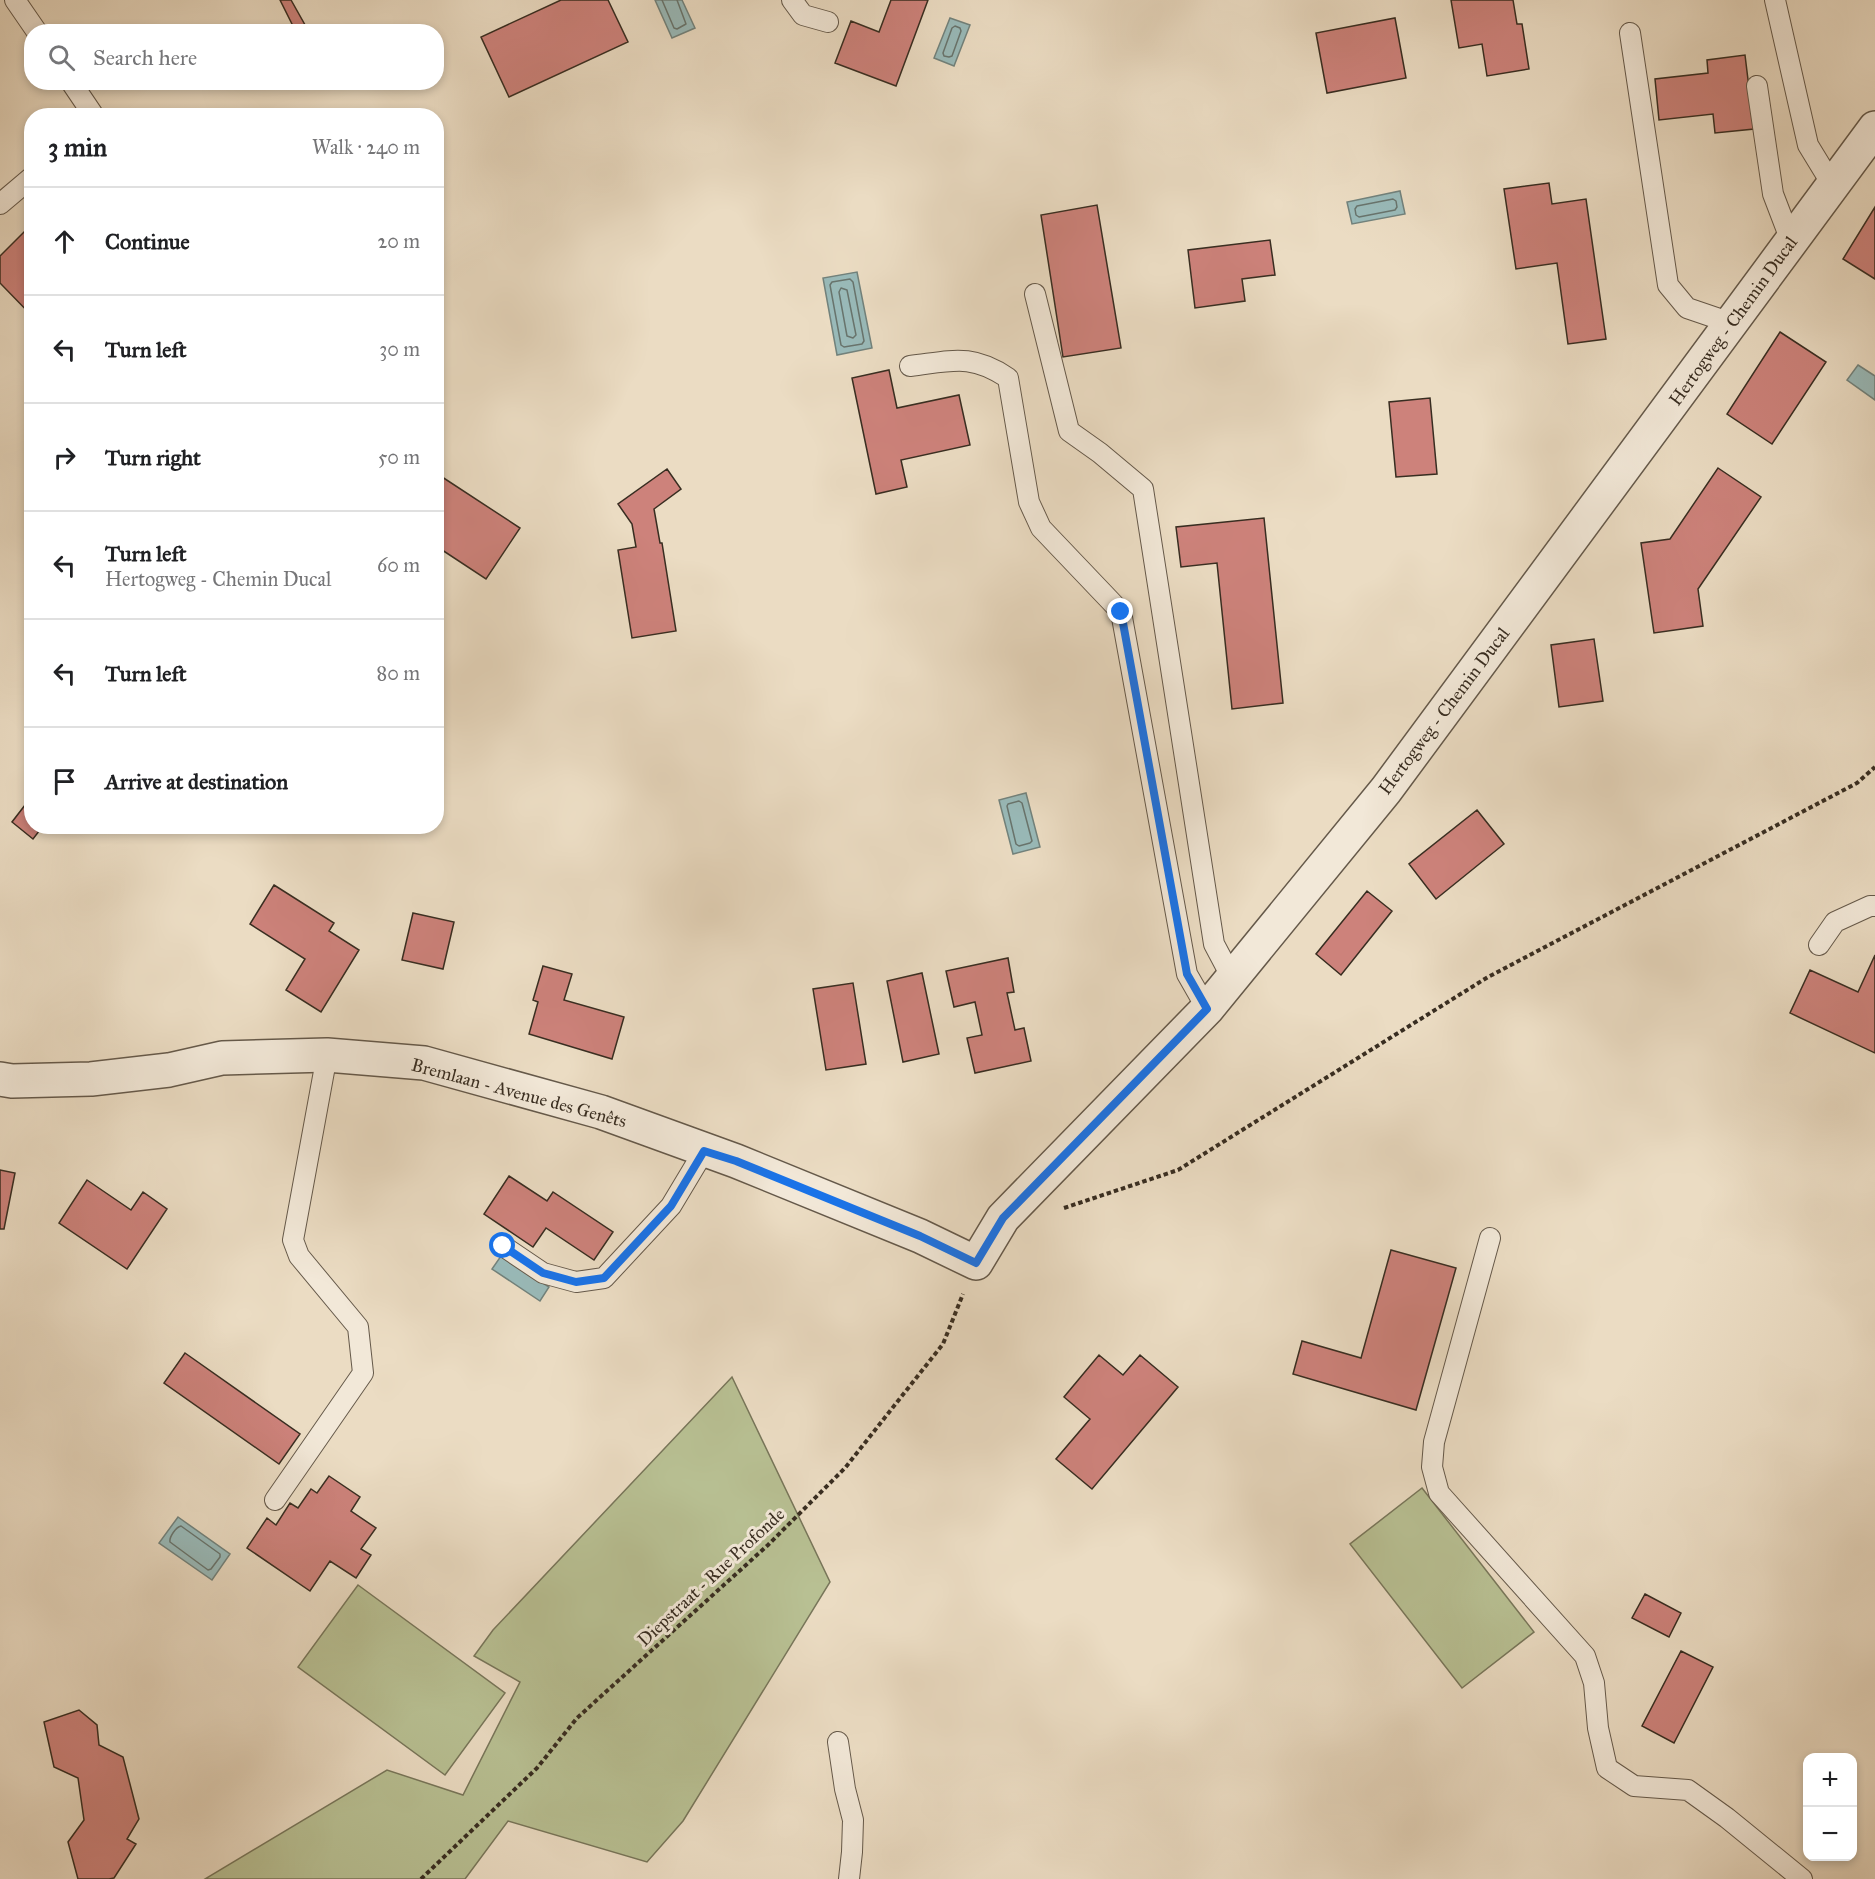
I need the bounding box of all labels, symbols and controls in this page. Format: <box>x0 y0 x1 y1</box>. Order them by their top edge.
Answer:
search box <box>24 24 444 90</box>
icon: search <box>45 41 78 74</box>
text: Search here <box>93 44 197 71</box>
text: 3 min <box>48 131 107 163</box>
text: Walk · 240 m <box>312 135 420 159</box>
icon: ahead <box>48 225 81 258</box>
text: Continue <box>105 228 190 255</box>
text: 20 m <box>377 229 420 253</box>
street label: Hertogweg - Chemin Ducal <box>1664 232 1803 410</box>
icon: left <box>48 333 81 366</box>
text: Turn left <box>105 336 187 363</box>
text: 30 m <box>379 337 420 361</box>
icon: right <box>48 441 81 474</box>
text: Turn right <box>105 444 201 471</box>
text: 50 m <box>378 445 420 469</box>
text: Turn left <box>105 540 187 567</box>
icon: left <box>48 549 81 582</box>
text: 60 m <box>377 553 420 577</box>
text: Hertogweg - Chemin Ducal <box>105 567 331 591</box>
route end <box>1107 598 1133 624</box>
street label: Hertogweg - Chemin Ducal <box>1374 623 1515 800</box>
icon: left <box>48 657 81 690</box>
text: Turn left <box>105 660 187 687</box>
text: 80 m <box>377 661 420 685</box>
icon: arrive <box>48 765 81 798</box>
text: Arrive at destination <box>105 768 288 795</box>
street label: Bremlaan - Avenue des Genêts <box>409 1054 629 1132</box>
route start <box>489 1232 515 1258</box>
street label: Diepstraat - Rue Profonde <box>633 1503 789 1651</box>
map controls <box>1803 1753 1857 1861</box>
button: + <box>1803 1753 1857 1807</box>
button: − <box>1803 1807 1857 1861</box>

